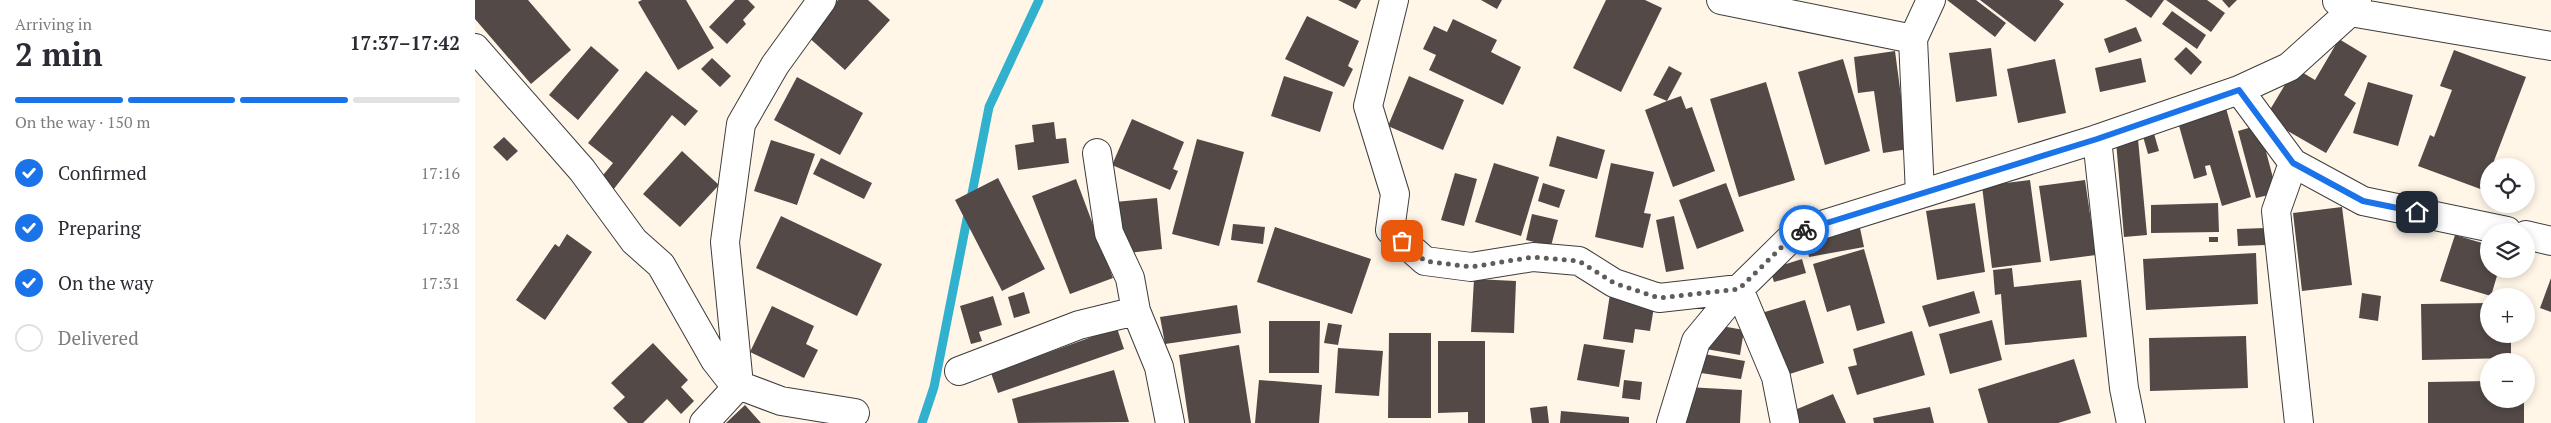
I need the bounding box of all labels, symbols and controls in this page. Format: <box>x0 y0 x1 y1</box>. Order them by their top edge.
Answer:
text: Arriving in <box>15 13 92 35</box>
text: 17:37–17:42 <box>350 30 460 55</box>
text: 2 min <box>15 33 103 75</box>
text: On the way · 150 m <box>15 111 150 133</box>
map controls <box>2480 158 2535 408</box>
button: locate <box>2480 158 2535 213</box>
icon: check <box>15 159 43 187</box>
text: Confirmed <box>58 160 147 185</box>
text: 17:16 <box>421 162 460 184</box>
pin <box>2396 191 2438 233</box>
icon: home <box>2403 198 2431 226</box>
courier <box>1779 205 1829 255</box>
icon: check <box>15 214 43 242</box>
text: Preparing <box>58 215 141 240</box>
icon: bike <box>1790 216 1818 244</box>
text: 17:28 <box>421 217 460 239</box>
pin <box>1381 220 1423 262</box>
button: layers <box>2480 223 2535 278</box>
icon: bag <box>1388 227 1416 255</box>
icon: check <box>15 269 43 297</box>
text: On the way <box>58 270 153 295</box>
text: 17:31 <box>421 272 460 294</box>
button: + <box>2480 288 2535 343</box>
text: Delivered <box>58 325 139 350</box>
button: − <box>2480 353 2535 408</box>

